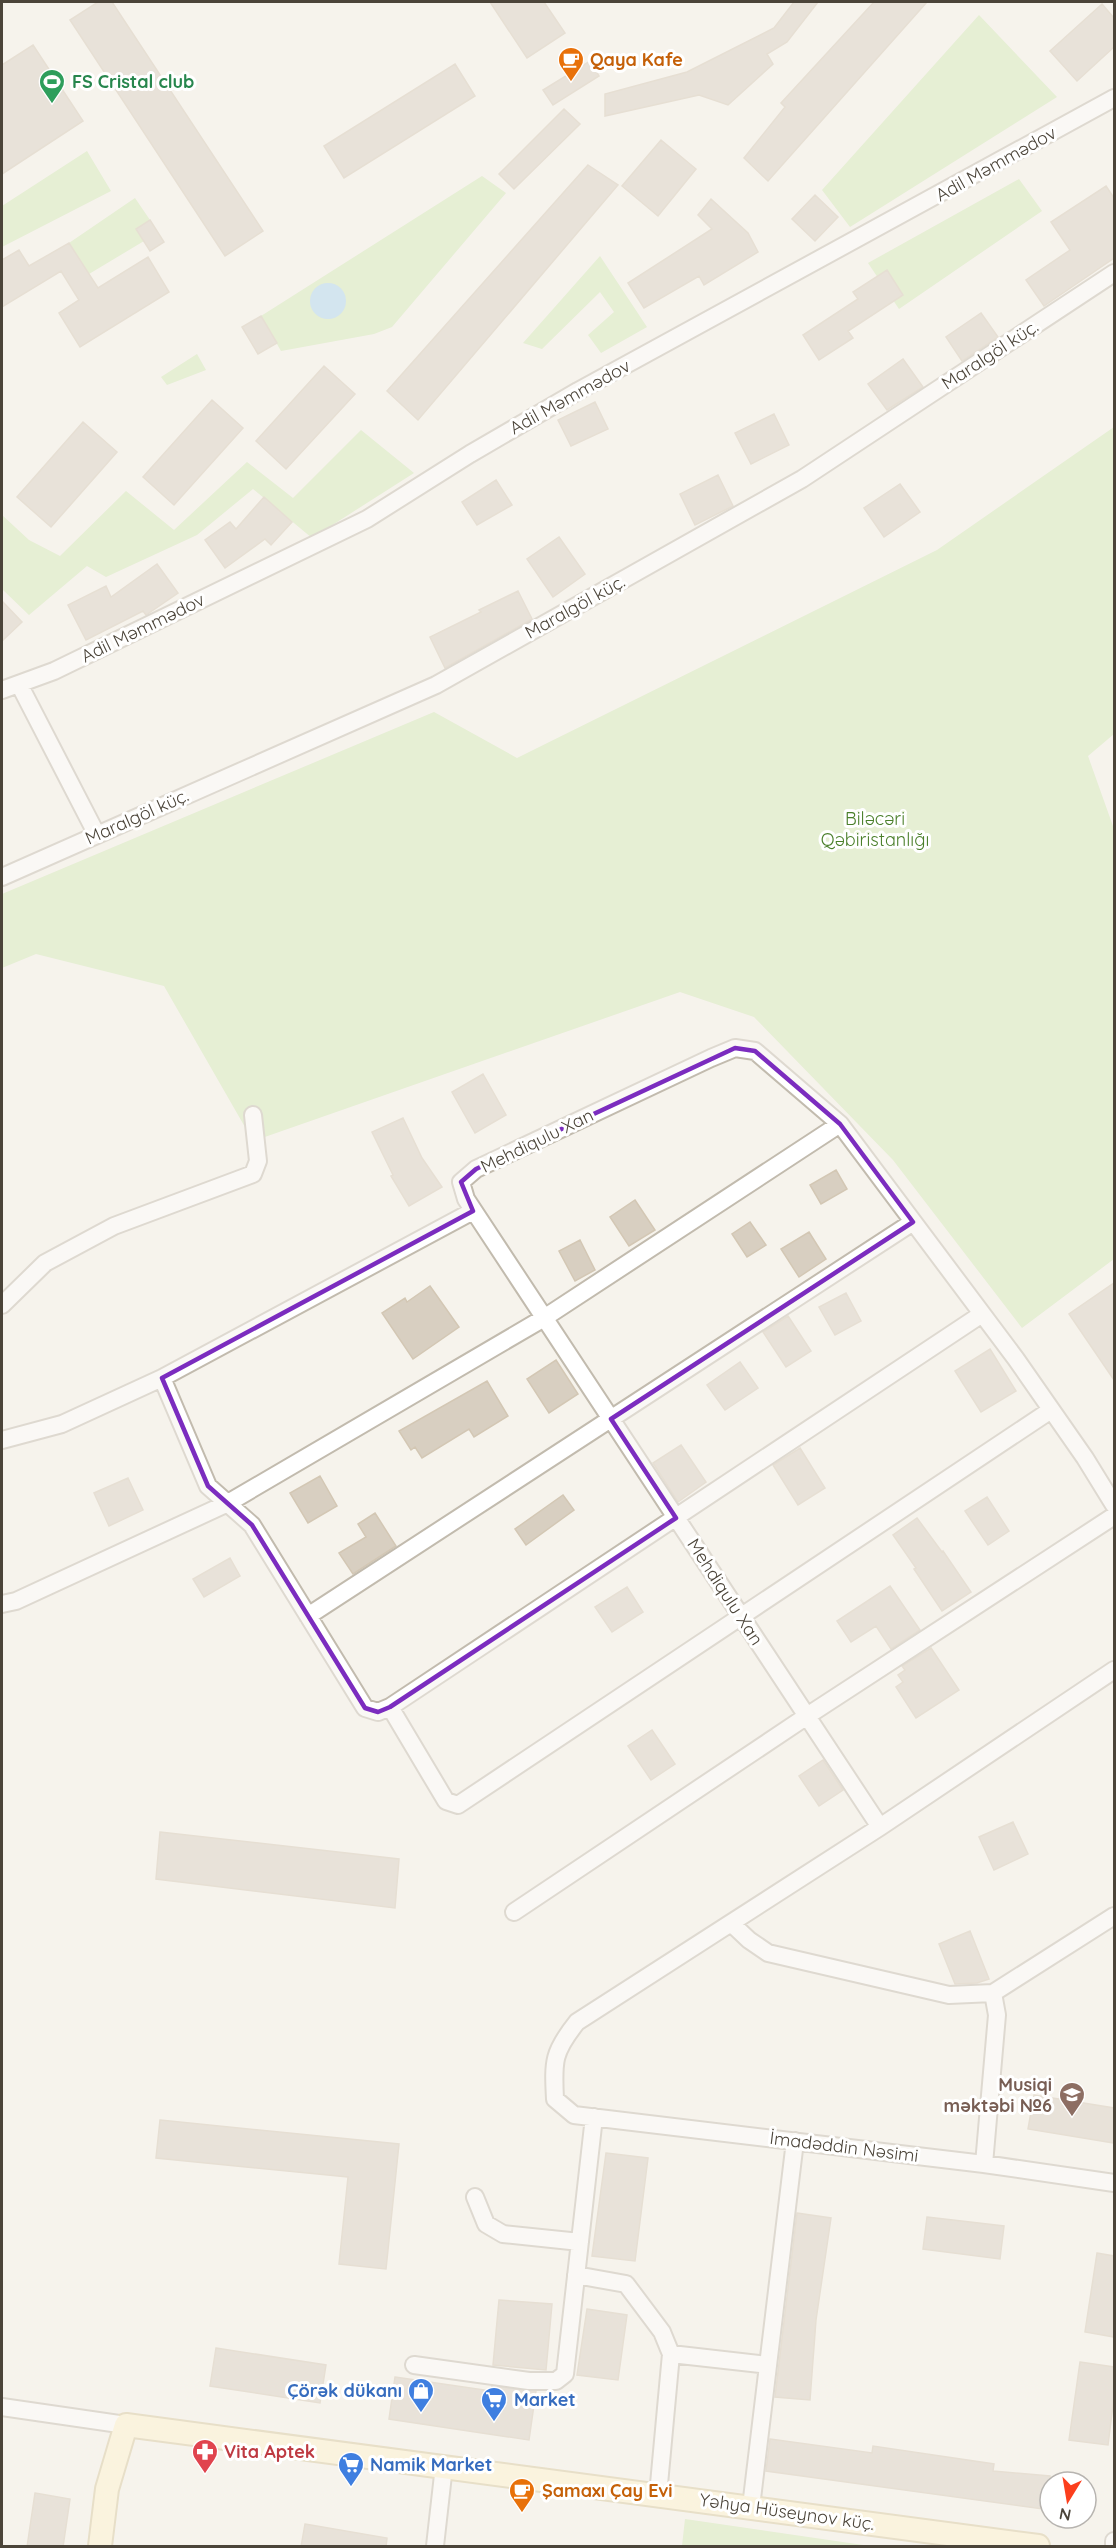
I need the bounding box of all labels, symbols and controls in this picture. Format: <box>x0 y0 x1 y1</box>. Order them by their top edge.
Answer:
cafe icon: Qaya Kafe <box>556 45 586 83</box>
place label: Qaya Kafe <box>590 48 683 71</box>
sports icon: FS Cristal club <box>37 67 67 105</box>
place label: FS Cristal club <box>72 70 194 93</box>
street label: Adil Məmmədov <box>931 121 1060 206</box>
street label: Maralgöl küç. <box>937 315 1042 394</box>
street label: Adil Məmmədov <box>505 354 634 439</box>
street label: Maralgöl küç. <box>521 570 629 644</box>
street label: Adil Məmmədov <box>77 588 208 667</box>
street label: Maralgöl küç. <box>81 783 192 850</box>
park label: Biləcəri Qəbiristanlığı <box>821 807 929 851</box>
street label: Mehdiqulu Xan <box>477 1103 597 1178</box>
street label: Mehdiqulu Xan <box>682 1534 768 1649</box>
place label: Musiqi məktəbi №6 <box>944 2073 1052 2117</box>
school or university icon: Musiqi məktəbi №6 <box>1057 2080 1087 2118</box>
street label: İmadəddin Nəsimi <box>768 2126 920 2167</box>
shop icon: Çörək dükanı <box>406 2376 436 2414</box>
place label: Çörək dükanı <box>287 2379 402 2402</box>
supermarket icon: Market <box>479 2385 509 2423</box>
place label: Market <box>514 2388 576 2411</box>
pharmacy icon: Vita Aptek <box>190 2437 220 2475</box>
place label: Vita Aptek <box>224 2440 315 2463</box>
supermarket icon: Namik Market <box>336 2450 366 2488</box>
place label: Namik Market <box>370 2453 492 2476</box>
north arrow <box>1038 2470 1098 2530</box>
cafe icon: Şamaxı Çay Evi <box>507 2476 537 2514</box>
place label: Şamaxı Çay Evi <box>542 2479 673 2502</box>
street label: Yəhya Hüseynov küç. <box>698 2488 876 2535</box>
text: N <box>1057 2504 1073 2526</box>

